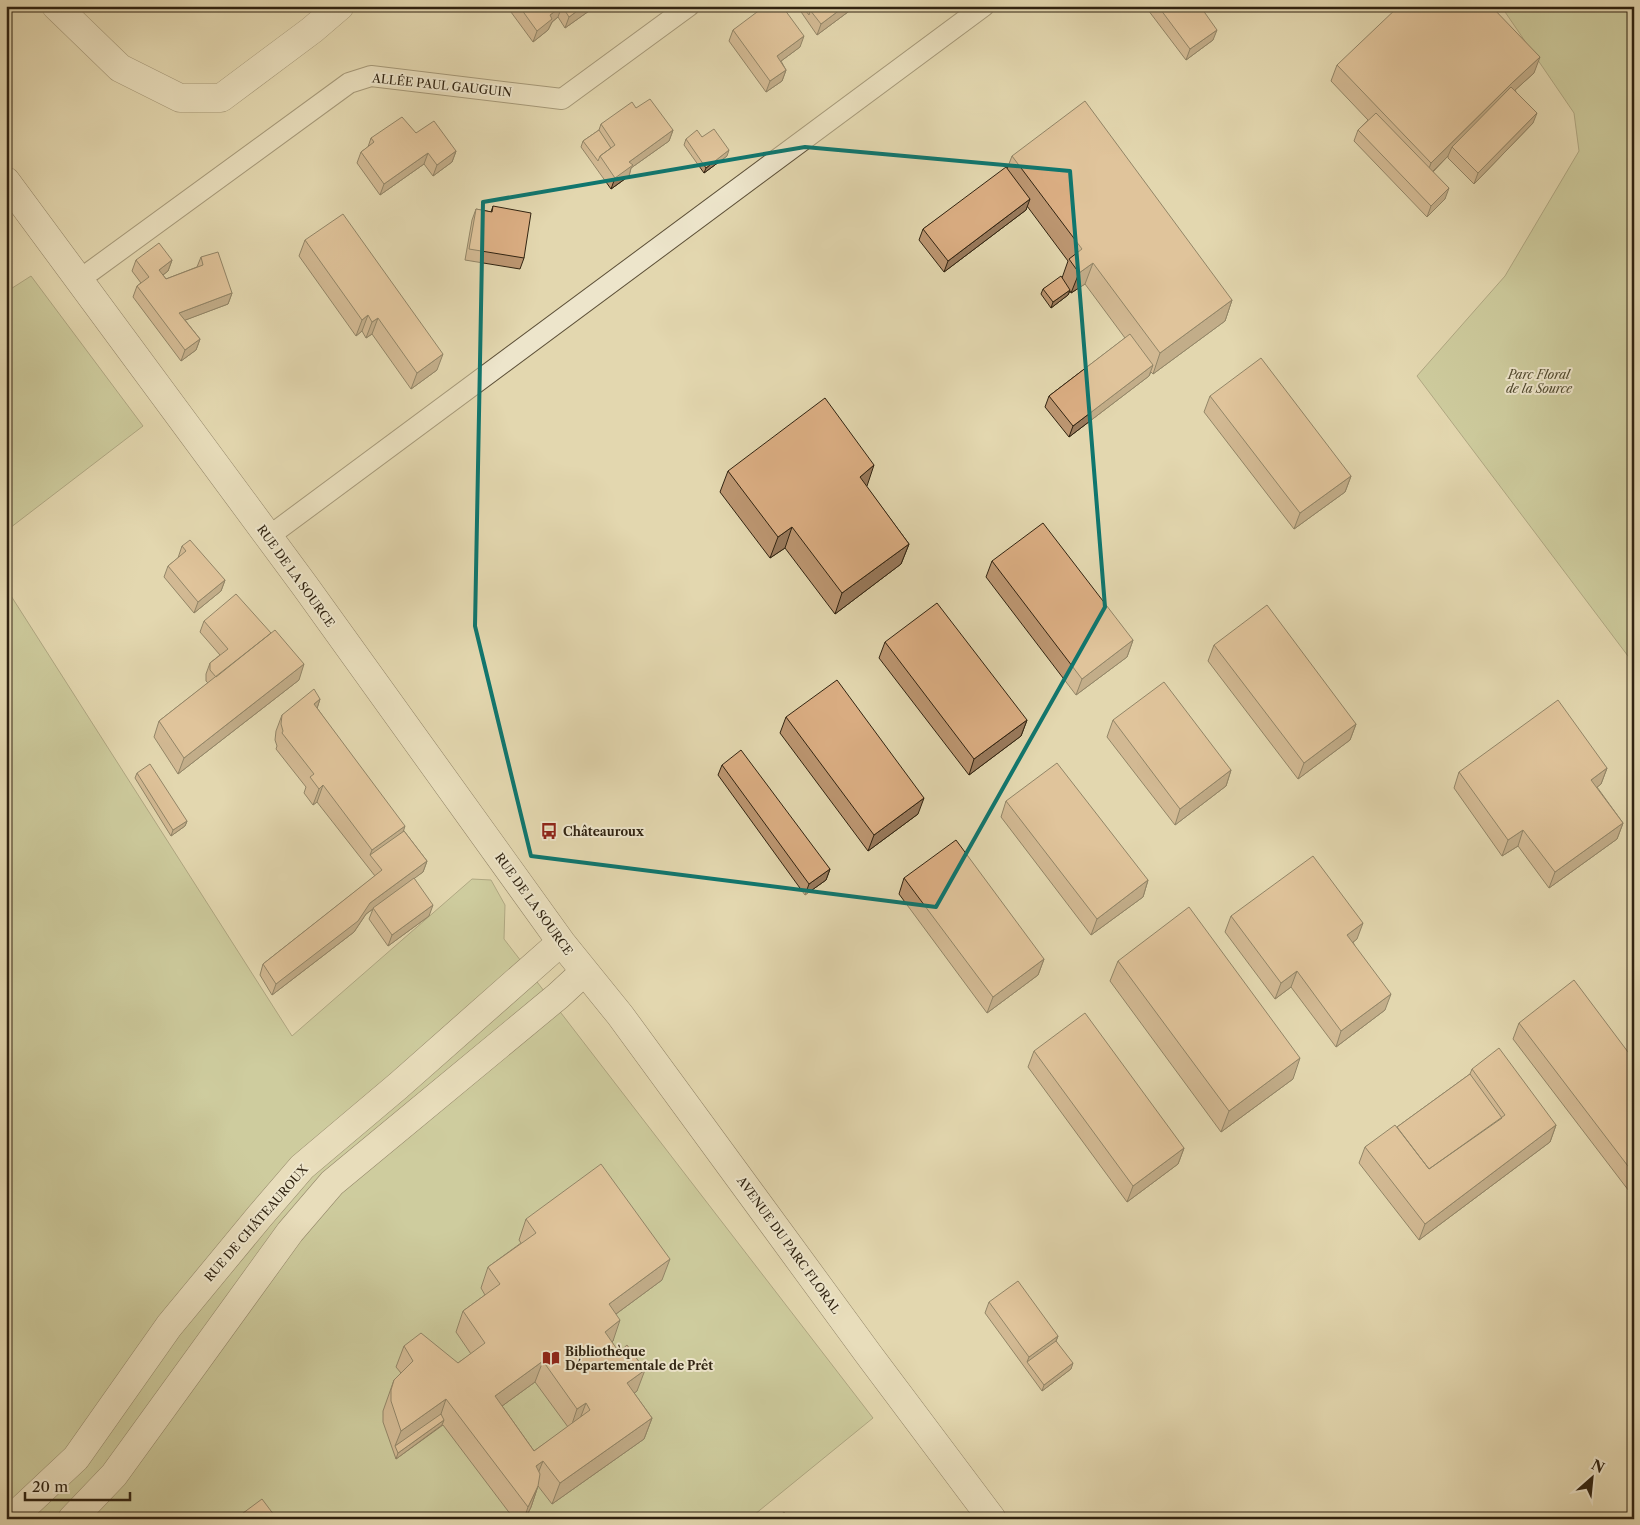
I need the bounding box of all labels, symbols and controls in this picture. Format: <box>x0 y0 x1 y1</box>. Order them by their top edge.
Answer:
street label: ALLÉE PAUL GAUGUIN <box>370 69 513 100</box>
park label: Parc Floral de la Source <box>1506 367 1573 396</box>
street label: RUE DE LA SOURCE <box>254 522 338 630</box>
bus stop icon: Châteauroux <box>539 821 559 841</box>
place label: Châteauroux <box>563 824 644 839</box>
street label: RUE DE LA SOURCE <box>492 850 576 958</box>
street label: RUE DE CHÂTEAUROUX <box>200 1160 311 1285</box>
street label: AVENUE DU PARC FLORAL <box>734 1173 844 1317</box>
place label: Bibliothèque Départementale de Prêt <box>565 1344 713 1373</box>
library icon: Bibliothèque Départementale de Prêt <box>541 1348 561 1368</box>
north arrow <box>1568 1452 1618 1502</box>
text: N <box>1588 1456 1607 1477</box>
scale bar <box>25 1470 130 1502</box>
text: 20 m <box>32 1477 68 1496</box>

